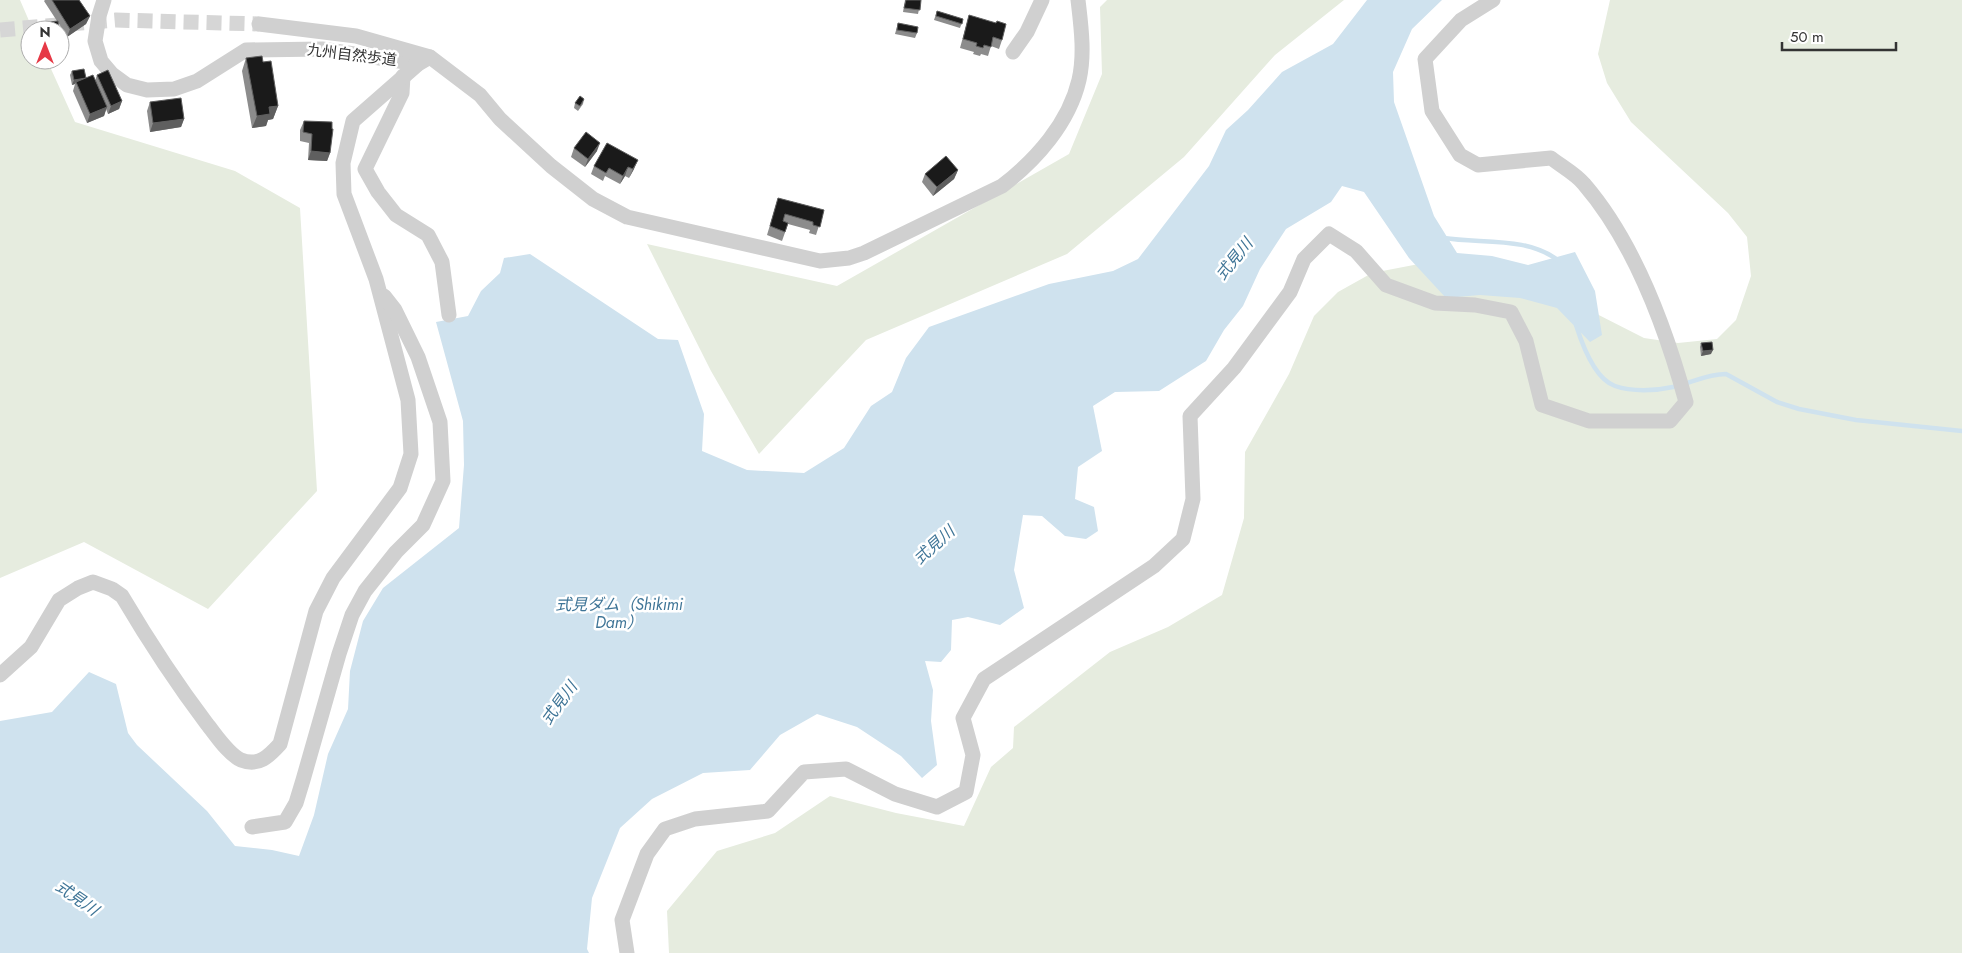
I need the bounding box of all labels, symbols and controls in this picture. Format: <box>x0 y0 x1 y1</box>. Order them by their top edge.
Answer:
north arrow <box>20 20 70 70</box>
scale bar <box>1782 20 1896 52</box>
text: N <box>39 22 51 42</box>
text: 50 m <box>1790 26 1824 48</box>
street label: 九州自然歩道 <box>306 39 398 71</box>
water label: 式見川 <box>1210 232 1259 285</box>
water label: 式見川 <box>908 519 961 570</box>
water label: 式見ダム（Shikimi Dam） <box>555 593 684 634</box>
water label: 式見川 <box>536 675 584 729</box>
water label: 式見川 <box>51 875 105 922</box>

